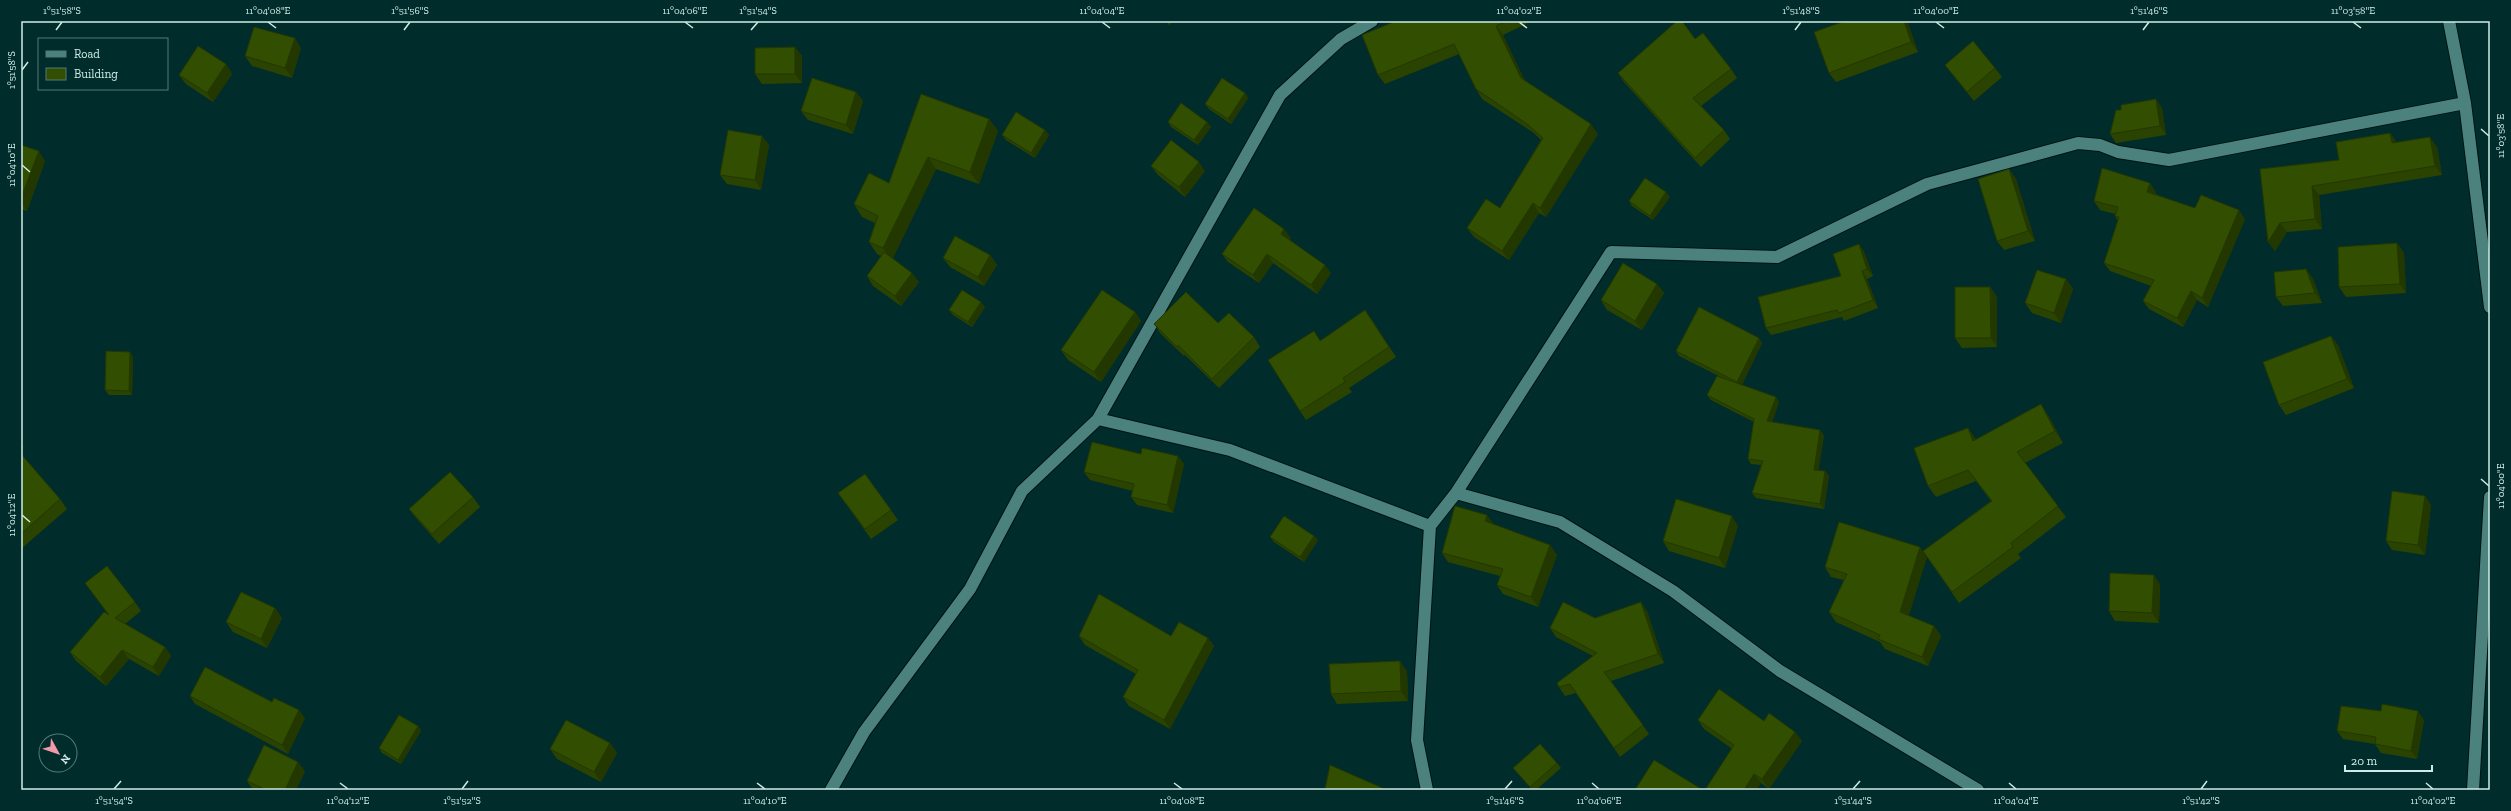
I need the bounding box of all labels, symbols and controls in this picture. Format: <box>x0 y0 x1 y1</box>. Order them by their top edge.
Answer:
text: 1°51'58"S <box>43 5 81 17</box>
text: 11°04'08"E <box>245 5 291 17</box>
text: 1°51'56"S <box>391 5 429 17</box>
text: 11°04'06"E <box>663 5 708 17</box>
text: 1°51'54"S <box>739 5 777 17</box>
text: 11°04'04"E <box>1080 5 1125 17</box>
text: 11°04'02"E <box>1497 5 1542 17</box>
text: 1°51'48"S <box>1782 5 1820 17</box>
text: 11°04'00"E <box>1913 5 1959 17</box>
text: 1°51'46"S <box>2130 5 2168 17</box>
text: 11°03'58"E <box>2331 5 2375 17</box>
legend <box>38 38 168 90</box>
text: Road <box>74 47 100 61</box>
text: 1°51'58"S <box>6 51 18 89</box>
text: Building <box>74 67 118 81</box>
text: 11°03'58"E <box>2495 114 2507 158</box>
text: 11°04'10"E <box>6 143 18 187</box>
text: 11°04'00"E <box>2495 463 2507 509</box>
text: 11°04'12"E <box>6 493 18 536</box>
north arrow <box>38 733 78 773</box>
scale bar <box>2345 747 2432 773</box>
text: N <box>57 752 73 767</box>
text: 20 m <box>2351 754 2378 768</box>
text: 1°51'54"S <box>95 795 133 807</box>
text: 11°04'12"E <box>327 795 370 807</box>
text: 1°51'52"S <box>443 795 481 807</box>
text: 11°04'10"E <box>743 795 787 807</box>
text: 11°04'08"E <box>1159 795 1205 807</box>
text: 1°51'46"S <box>1486 795 1524 807</box>
text: 11°04'06"E <box>1577 795 1622 807</box>
text: 1°51'44"S <box>1834 795 1872 807</box>
text: 11°04'04"E <box>1994 795 2039 807</box>
text: 1°51'42"S <box>2182 795 2220 807</box>
text: 11°04'02"E <box>2411 795 2456 807</box>

